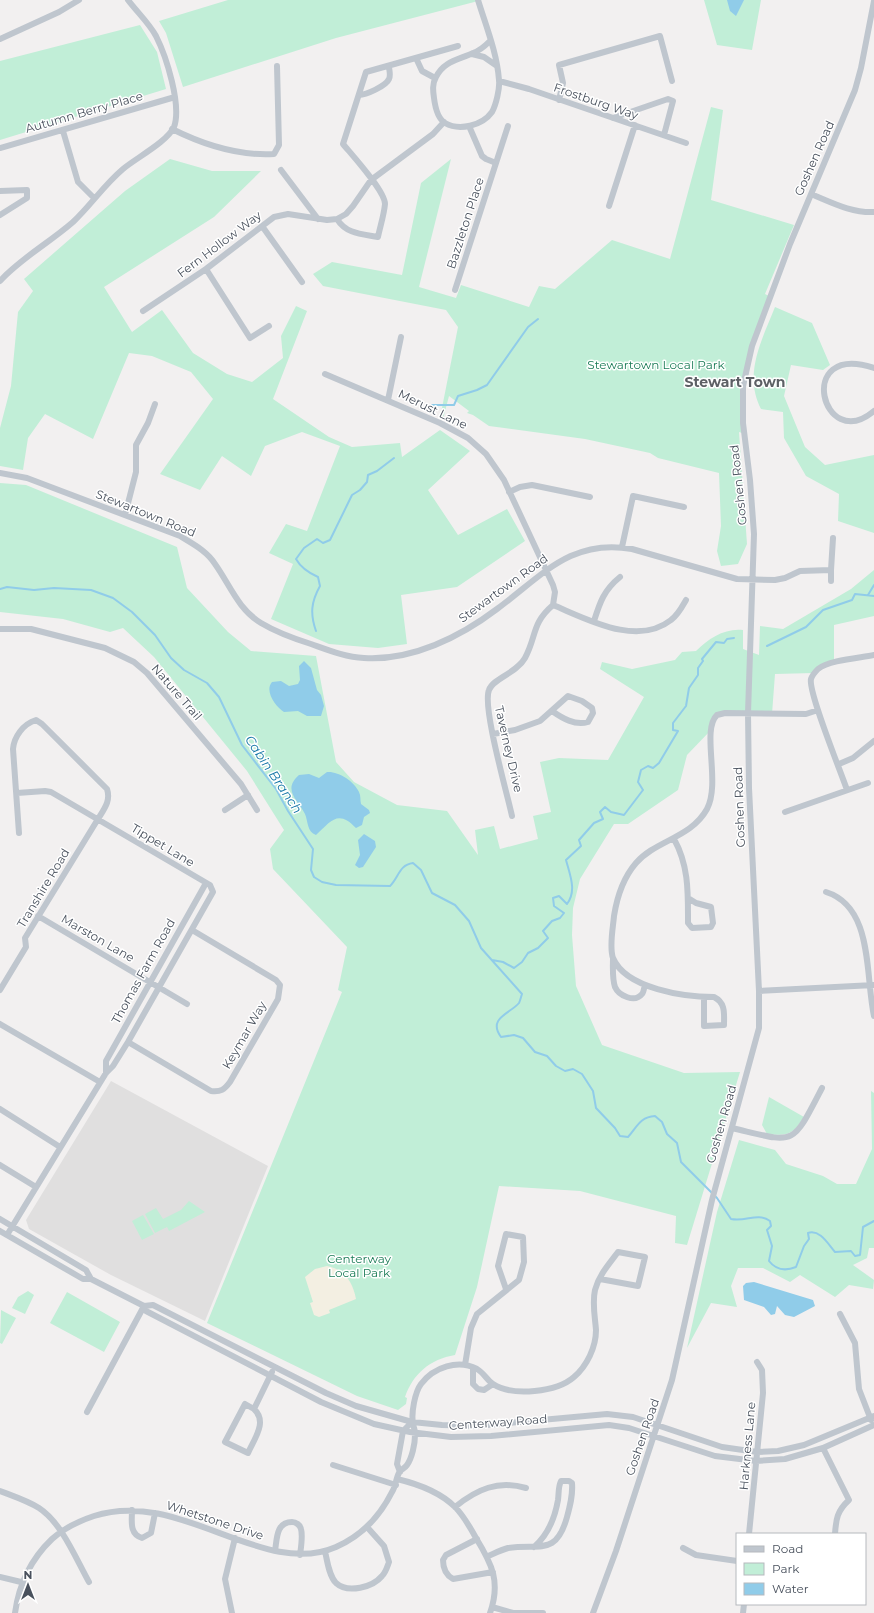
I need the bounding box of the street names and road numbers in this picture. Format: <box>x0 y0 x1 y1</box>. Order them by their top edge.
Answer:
street label: Frostburg Way <box>552 79 641 123</box>
street label: Autumn Berry Place <box>23 88 145 136</box>
street label: Goshen Road <box>791 118 837 198</box>
street label: Bazzleton Place <box>443 175 487 271</box>
street label: Fern Hollow Way <box>174 207 264 281</box>
street label: Merust Lane <box>396 386 470 432</box>
street label: Goshen Road <box>726 444 750 526</box>
street label: Stewartown Road <box>94 486 198 540</box>
street label: Stewartown Road <box>455 551 551 625</box>
street label: Nature Trail <box>149 661 205 723</box>
street label: Taverney Drive <box>492 704 526 794</box>
street label: Goshen Road <box>730 766 748 848</box>
street label: Tippet Lane <box>129 820 197 870</box>
street label: Transhire Road <box>13 846 73 930</box>
street label: Marston Lane <box>59 911 137 965</box>
street label: Thomas Farm Road <box>108 916 178 1026</box>
street label: Keymar Way <box>219 998 270 1072</box>
street label: Goshen Road <box>703 1083 739 1165</box>
street label: Goshen Road <box>622 1396 662 1478</box>
street label: Harkness Lane <box>736 1401 758 1491</box>
street label: Centerway Road <box>448 1411 548 1433</box>
street label: Whetstone Drive <box>164 1497 266 1543</box>

